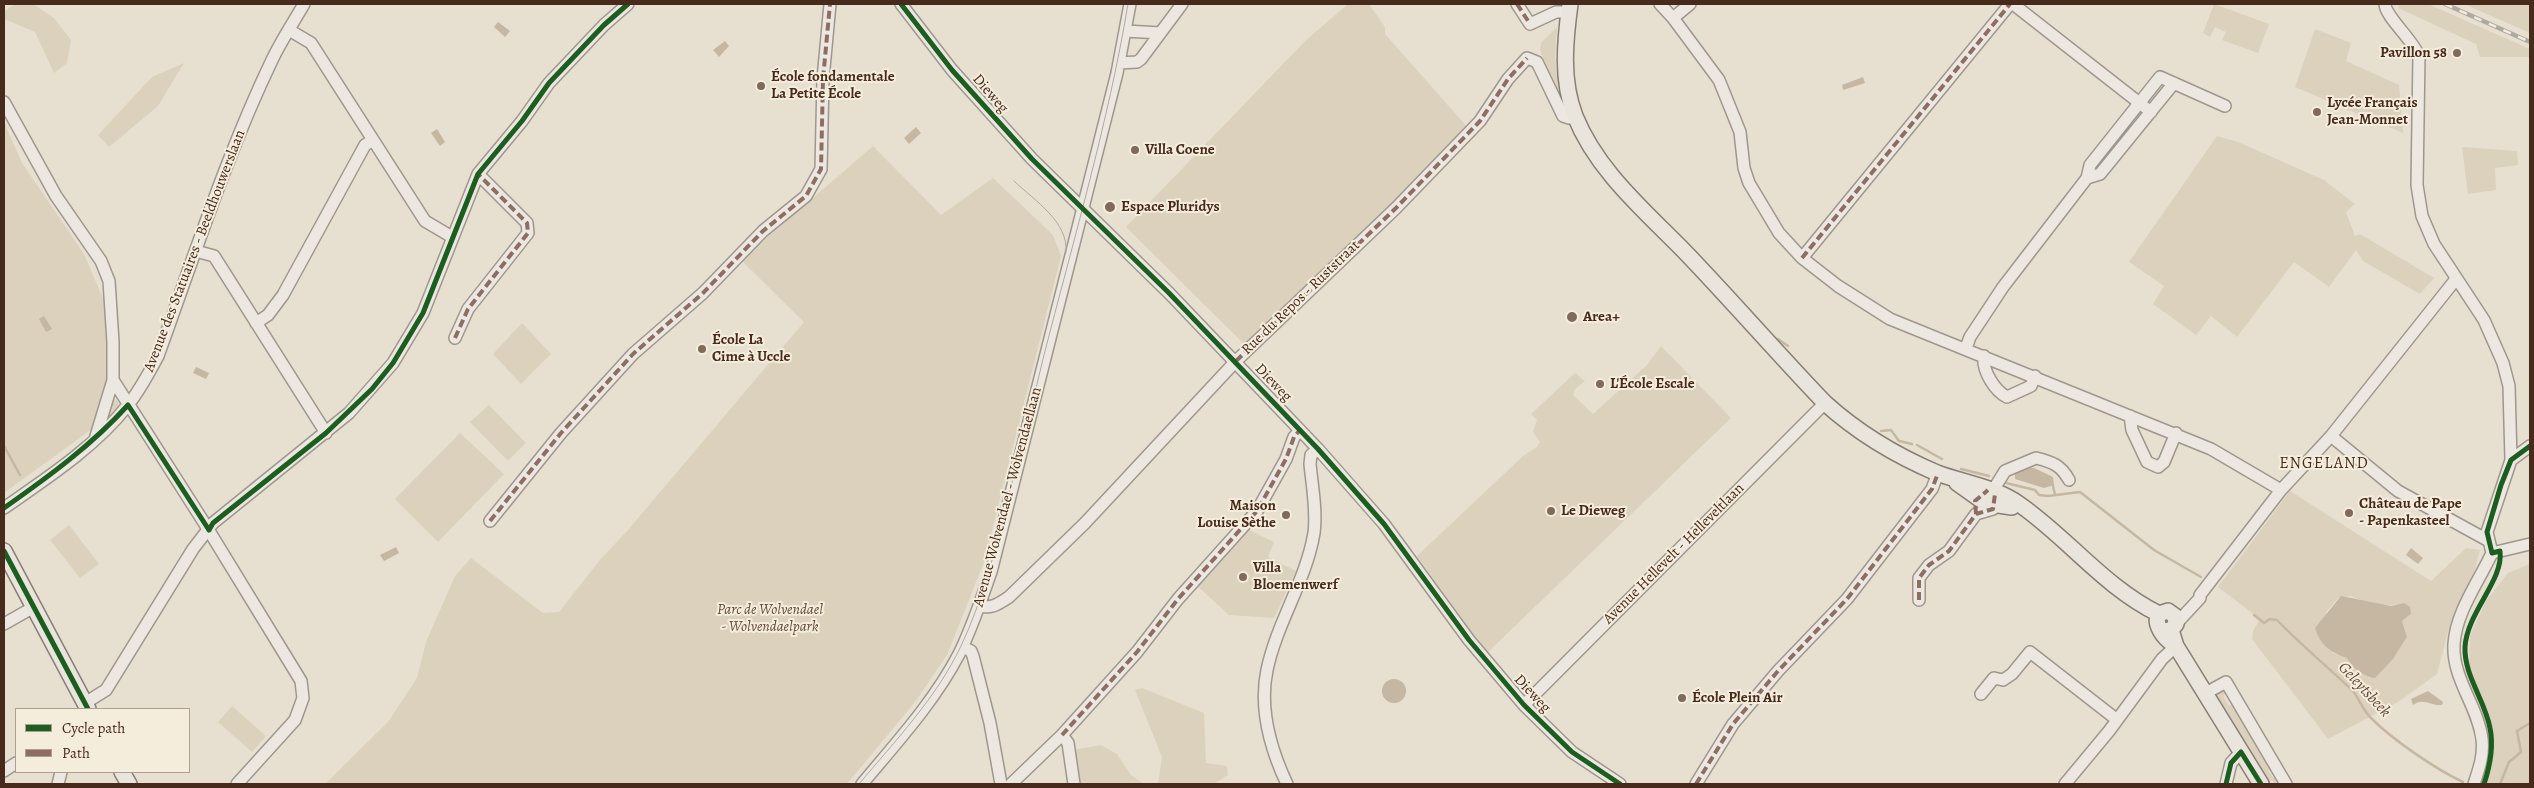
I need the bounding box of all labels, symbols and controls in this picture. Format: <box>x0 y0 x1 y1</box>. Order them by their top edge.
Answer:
place label: Pavillon 58 <box>2380 44 2447 62</box>
marker: Pavillon 58 <box>2451 47 2463 59</box>
place label: École fondamentale La Petite École <box>771 68 895 103</box>
street label: Dieweg <box>968 71 1012 117</box>
marker: École fondamentale La Petite École <box>755 80 767 92</box>
place label: Lycée Français Jean-Monnet <box>2327 94 2418 129</box>
marker: Lycée Français Jean-Monnet <box>2311 106 2323 118</box>
street label: Avenue des Statuaires - Beeldhouwerslaan <box>140 127 250 375</box>
place label: Villa Coene <box>1145 141 1215 159</box>
marker: Villa Coene <box>1129 144 1141 156</box>
place label: Espace Pluridys <box>1121 198 1220 216</box>
marker: Espace Pluridys <box>1103 200 1117 214</box>
street label: Rue du Repos - Ruststraat <box>1238 237 1364 359</box>
place label: Area+ <box>1583 308 1620 326</box>
marker: Area+ <box>1565 310 1579 324</box>
place label: École La Cime à Uccle <box>712 331 790 366</box>
marker: École La Cime à Uccle <box>696 343 708 355</box>
street label: Dieweg <box>1251 360 1295 406</box>
place label: L'École Escale <box>1610 375 1695 393</box>
marker: L'École Escale <box>1594 378 1606 390</box>
street label: Avenue Wolvendael - Wolvendaellaan <box>970 385 1046 609</box>
district label: ENGELAND <box>2278 454 2370 474</box>
street label: Avenue Hellevelt - Helleveltlaan <box>1600 480 1748 628</box>
place label: Château de Pape - Papenkasteel <box>2359 495 2462 530</box>
place label: Maison Louise Sèthe <box>1197 497 1276 532</box>
place label: Le Dieweg <box>1561 502 1625 520</box>
marker: Le Dieweg <box>1545 505 1557 517</box>
marker: Château de Pape - Papenkasteel <box>2343 507 2355 519</box>
marker: Maison Louise Sèthe <box>1280 509 1292 521</box>
place label: Villa Bloemenwerf <box>1253 559 1338 594</box>
marker: Villa Bloemenwerf <box>1237 571 1249 583</box>
park label: Parc de Wolvendael - Wolvendaelpark <box>717 601 823 636</box>
water label: Geleytsbeek <box>2334 658 2394 722</box>
street label: Dieweg <box>1510 671 1554 717</box>
place label: École Plein Air <box>1692 689 1783 707</box>
marker: École Plein Air <box>1676 692 1688 704</box>
legend <box>15 708 190 773</box>
text: Cycle path <box>62 718 125 738</box>
text: Path <box>62 743 90 763</box>

